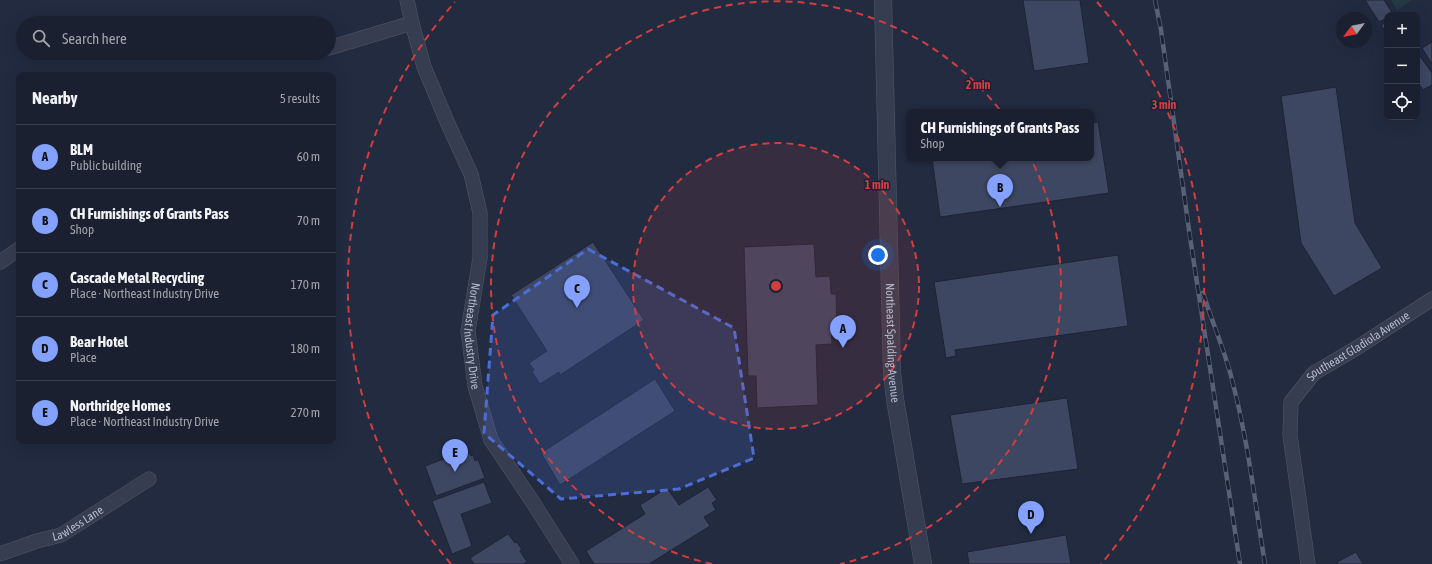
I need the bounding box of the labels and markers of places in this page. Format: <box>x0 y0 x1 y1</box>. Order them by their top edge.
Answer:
pin: B <box>987 174 1013 207</box>
pin: C <box>564 275 590 308</box>
centre of rings <box>769 279 783 293</box>
pin: A <box>830 315 856 348</box>
pin: E <box>442 439 468 472</box>
pin: D <box>1018 501 1044 534</box>

